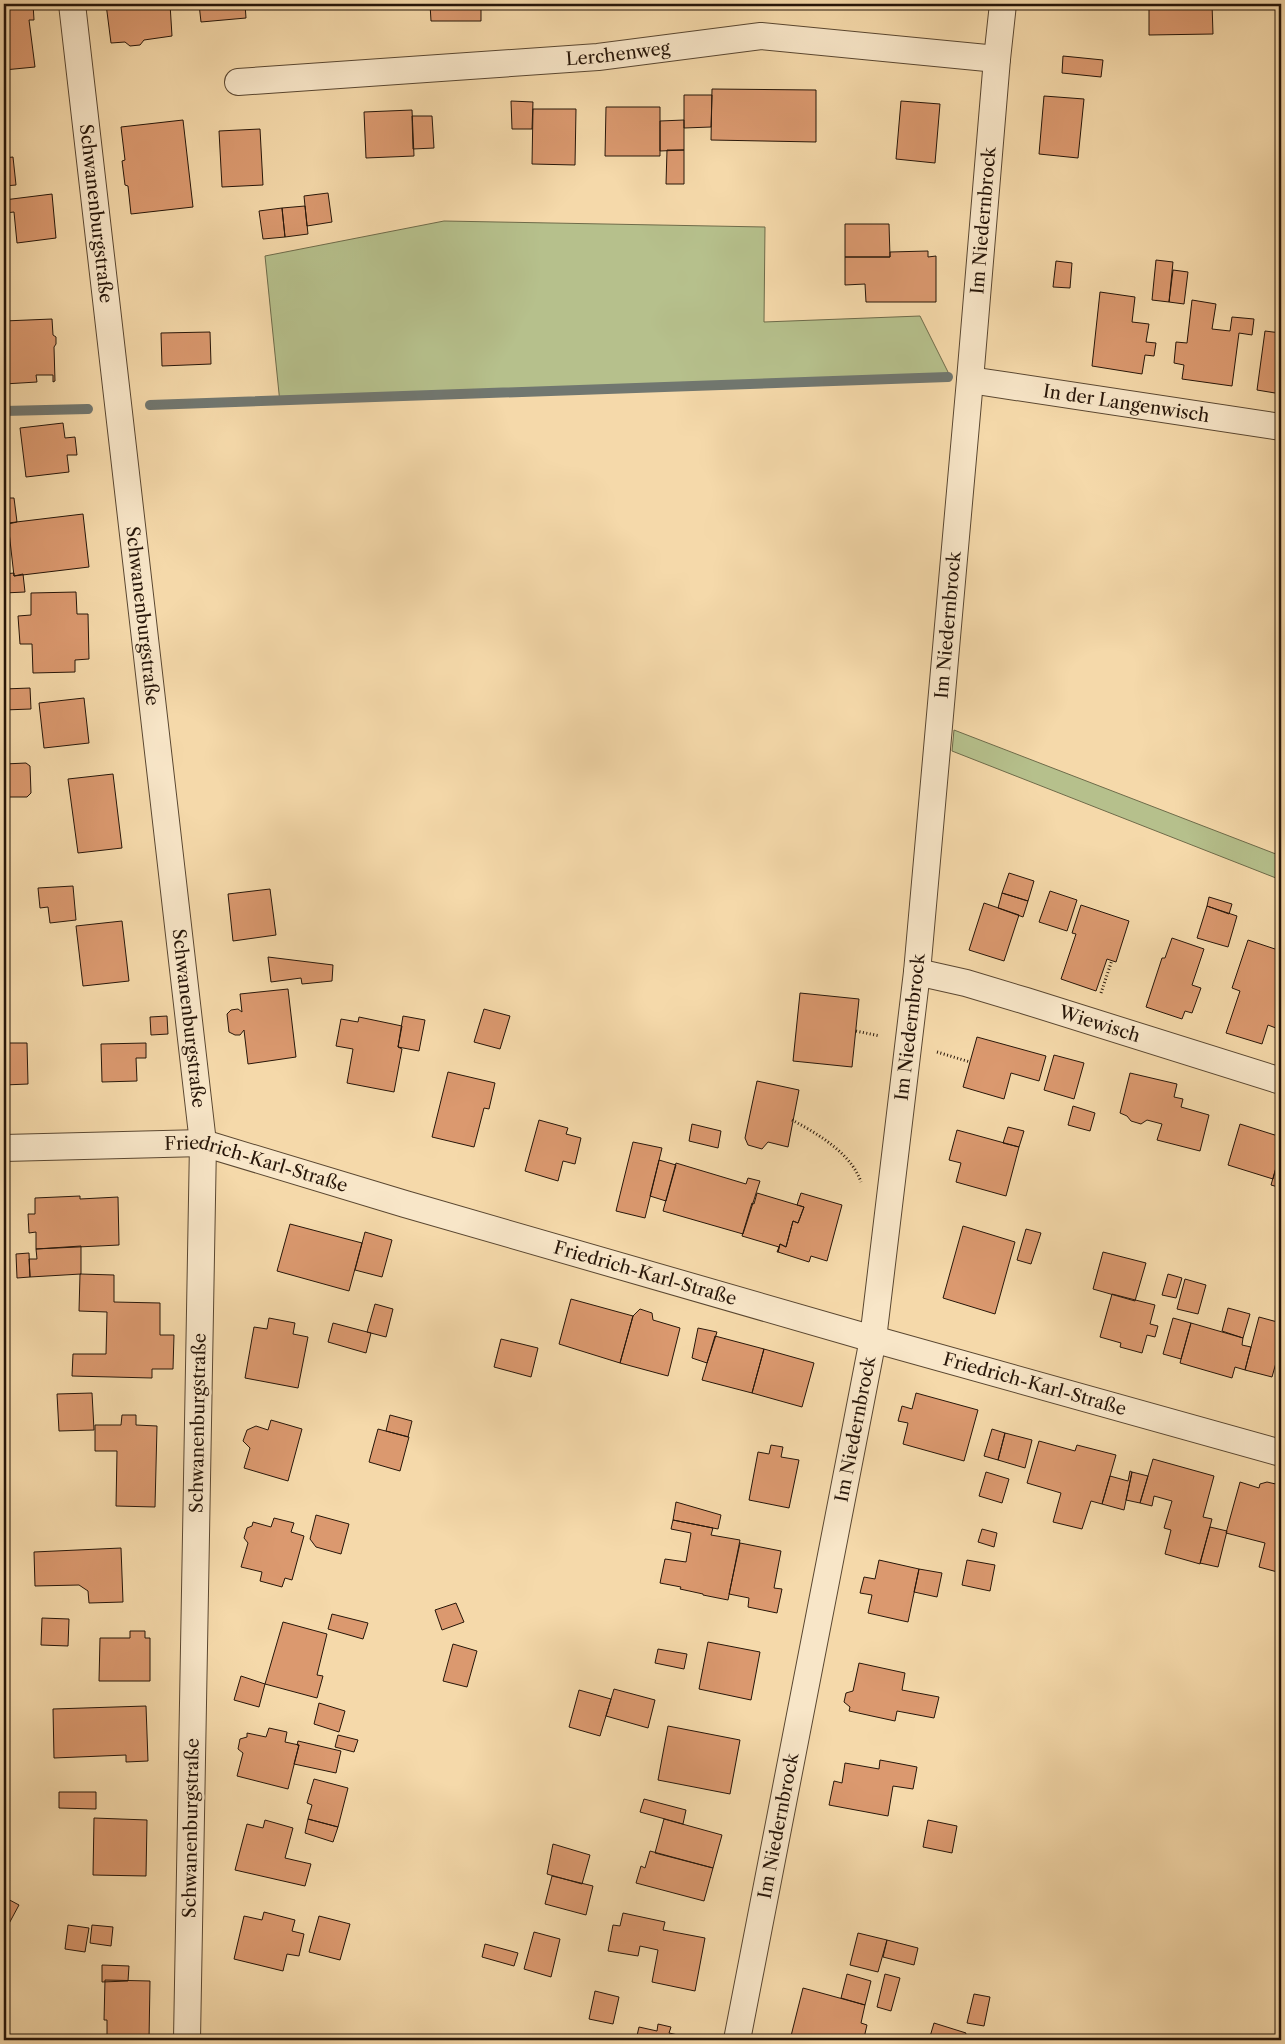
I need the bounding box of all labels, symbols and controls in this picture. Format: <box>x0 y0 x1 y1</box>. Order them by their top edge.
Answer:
street label: Lerchenweg <box>565 37 672 70</box>
street label: Schwanenburgstraße <box>75 123 117 304</box>
street label: Im Niedernbrock <box>966 145 1001 295</box>
street label: In der Langenwisch <box>1042 380 1211 427</box>
street label: Schwanenburgstraße <box>121 525 164 707</box>
street label: Im Niedernbrock <box>931 549 966 700</box>
street label: Schwanenburgstraße <box>167 927 210 1109</box>
street label: Im Niedernbrock <box>891 951 930 1102</box>
street label: Wiewisch <box>1055 1001 1143 1047</box>
street label: Friedrich-Karl-Straße <box>164 1131 350 1197</box>
street label: Friedrich-Karl-Straße <box>551 1236 739 1310</box>
street label: Schwanenburgstraße <box>185 1333 211 1513</box>
street label: Friedrich-Karl-Straße <box>941 1348 1129 1420</box>
street label: Im Niedernbrock <box>831 1353 881 1504</box>
street label: Schwanenburgstraße <box>178 1738 204 1918</box>
street label: Im Niedernbrock <box>754 1750 804 1901</box>

